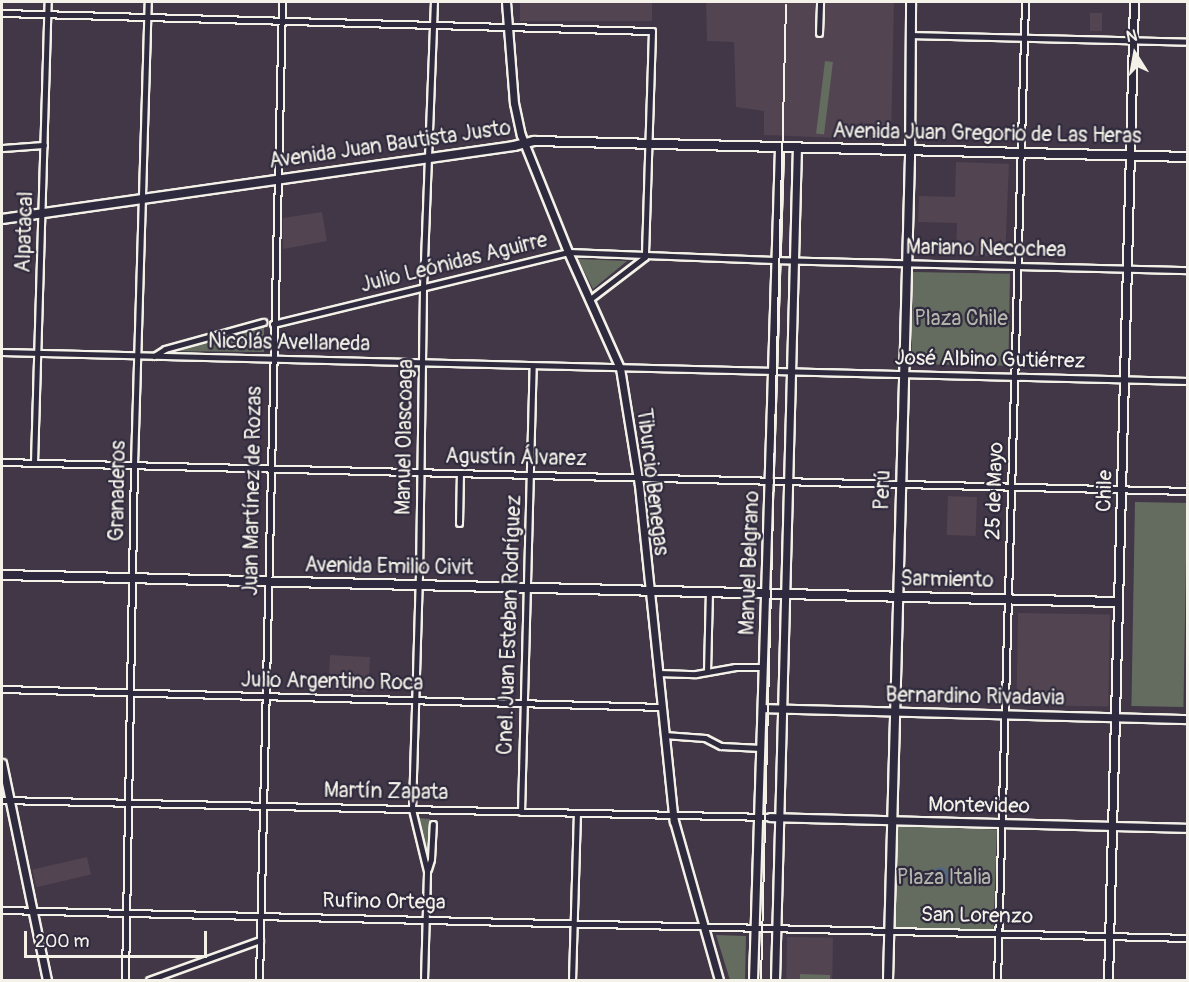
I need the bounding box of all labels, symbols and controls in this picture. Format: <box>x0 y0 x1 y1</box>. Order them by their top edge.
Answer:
north arrow <box>1105 24 1165 84</box>
text: N <box>1124 25 1139 47</box>
street label: Avenida Juan Bautista Justo <box>267 116 513 174</box>
street label: Avenida Juan Gregorio de Las Heras <box>832 119 1142 149</box>
street label: Alpatacal <box>11 191 39 273</box>
street label: Julio Leónidas Aguirre <box>358 228 550 298</box>
street label: Mariano Necochea <box>906 235 1066 263</box>
park label: Plaza Chile <box>914 306 1008 332</box>
street label: Nicolás Avellaneda <box>208 329 370 357</box>
street label: José Albino Gutiérrez <box>894 346 1086 374</box>
street label: Manuel Olascoaga <box>391 359 419 515</box>
street label: Juan Martínez de Rozas <box>239 386 267 596</box>
street label: Tiburcio Benegas <box>630 407 674 557</box>
street label: Granaderos <box>105 440 131 542</box>
street label: 25 de Mayo <box>981 441 1009 541</box>
street label: Agustín Álvarez <box>445 444 587 472</box>
street label: Perú <box>870 469 896 511</box>
street label: Chile <box>1092 470 1118 512</box>
street label: Manuel Belgrano <box>735 490 765 636</box>
street label: Cnel. Juan Esteban Rodríguez <box>493 495 527 755</box>
street label: Avenida Emilio Civit <box>304 553 474 581</box>
street label: Sarmiento <box>900 567 994 593</box>
street label: Julio Argentino Roca <box>241 668 423 696</box>
street label: Bernardino Rivadavia <box>885 683 1065 711</box>
street label: Martín Zapata <box>324 778 448 806</box>
street label: Montevideo <box>928 793 1030 819</box>
park label: Plaza Italia <box>897 865 991 891</box>
street label: Rufino Ortega <box>322 888 446 916</box>
street label: San Lorenzo <box>921 902 1033 930</box>
scale bar <box>27 919 210 957</box>
text: 200 m <box>35 930 90 953</box>

